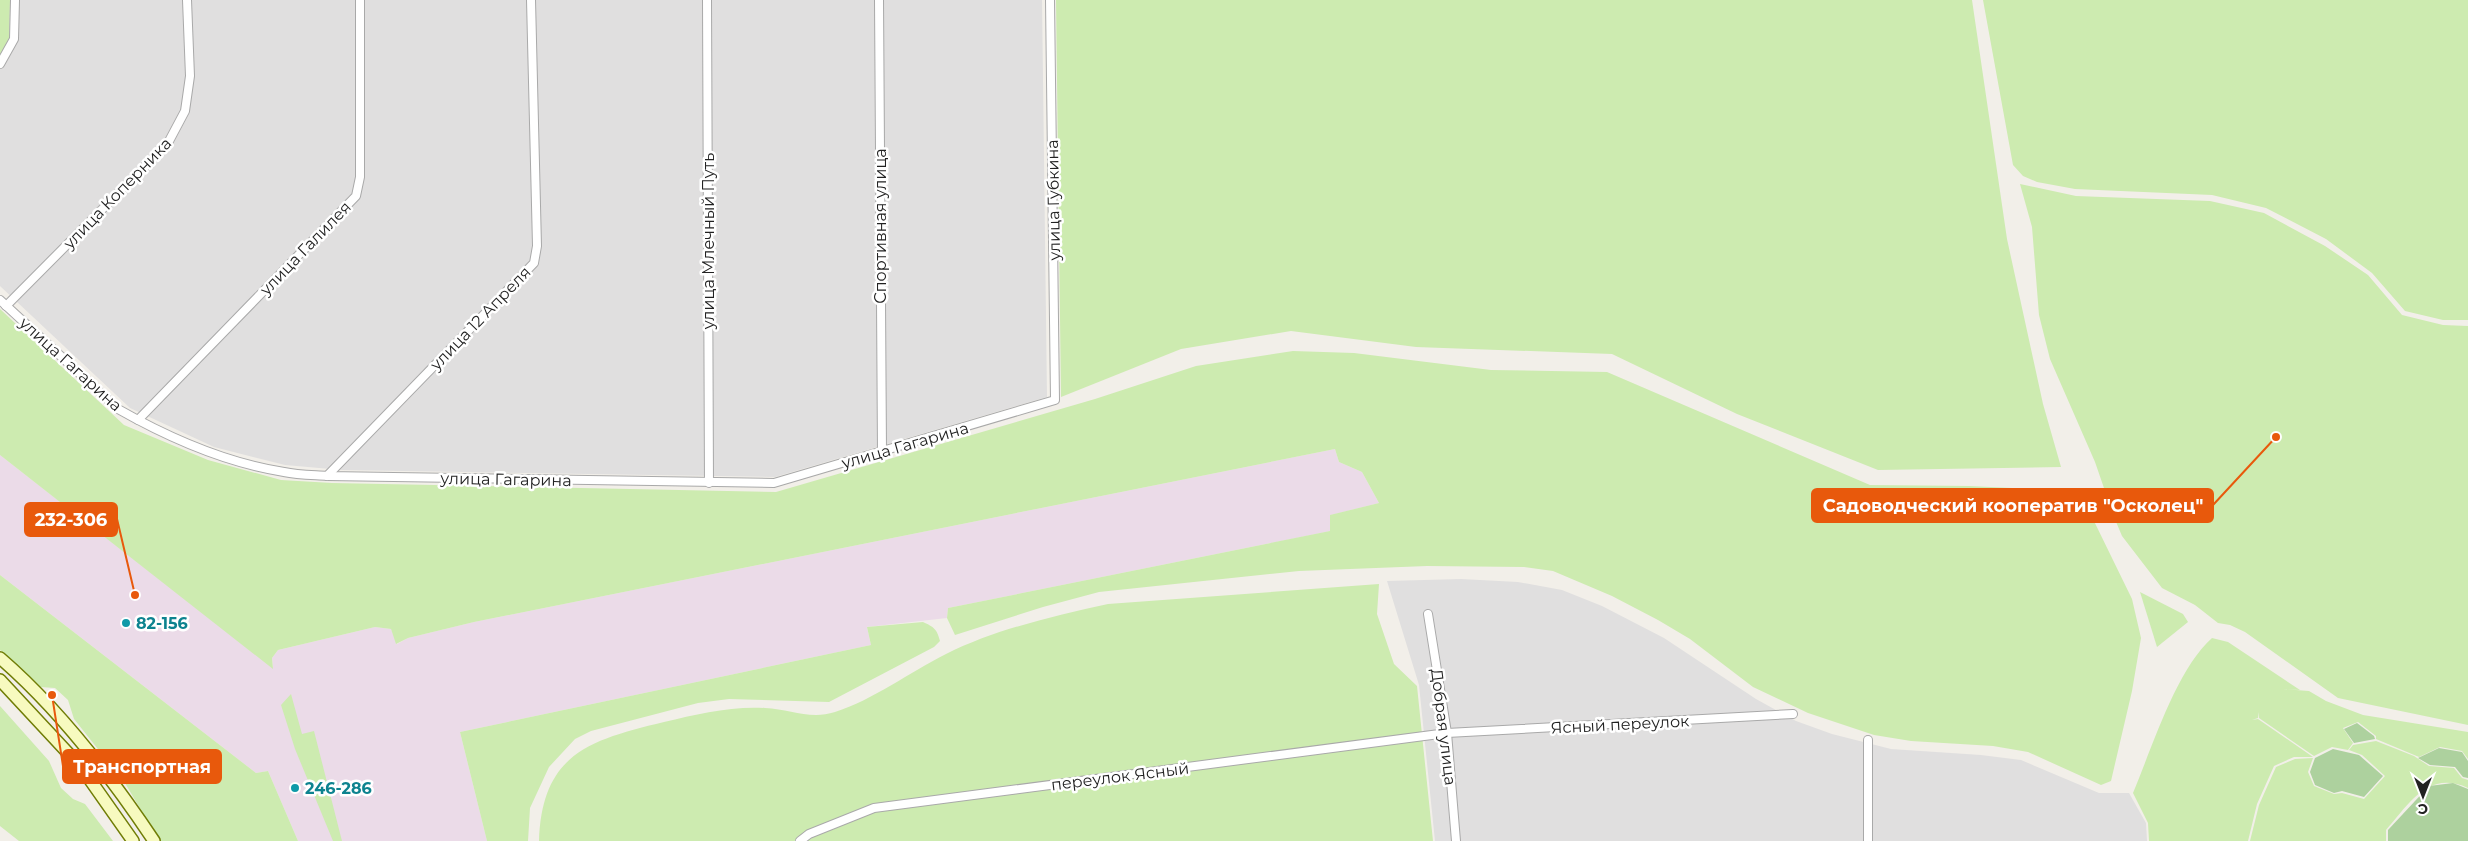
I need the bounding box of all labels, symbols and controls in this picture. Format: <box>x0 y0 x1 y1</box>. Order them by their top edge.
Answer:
street label: улица Коперника <box>59 134 175 254</box>
street label: улица Губкина <box>1043 139 1064 262</box>
street label: Спортивная улица <box>871 148 890 304</box>
street label: улица Млечный Путь <box>699 153 718 330</box>
street label: улица Галилея <box>255 198 355 300</box>
street label: улица 12 Апреля <box>425 263 535 375</box>
street label: улица Гагарина <box>15 313 126 415</box>
street label: улица Гагарина <box>838 418 971 473</box>
street label: улица Гагарина <box>439 469 572 490</box>
callout: Садоводческий кооператив "Осколец" <box>1812 489 2213 522</box>
text: Садоводческий кооператив "Осколец" <box>1823 495 2203 517</box>
callout: 232-306 <box>25 503 117 536</box>
text: 232-306 <box>35 509 108 531</box>
place label: 82-156 <box>136 614 188 633</box>
marker: 82-156 <box>120 617 132 629</box>
street label: Добрая улица <box>1427 668 1460 786</box>
street label: Ясный переулок <box>1550 711 1691 738</box>
callout: Транспортная <box>63 750 221 783</box>
text: Транспортная <box>73 756 211 778</box>
street label: переулок Ясный <box>1050 759 1190 794</box>
north arrow <box>2398 771 2448 821</box>
place label: 246-286 <box>305 779 372 798</box>
marker: 246-286 <box>289 782 301 794</box>
text: С <box>2418 800 2428 818</box>

